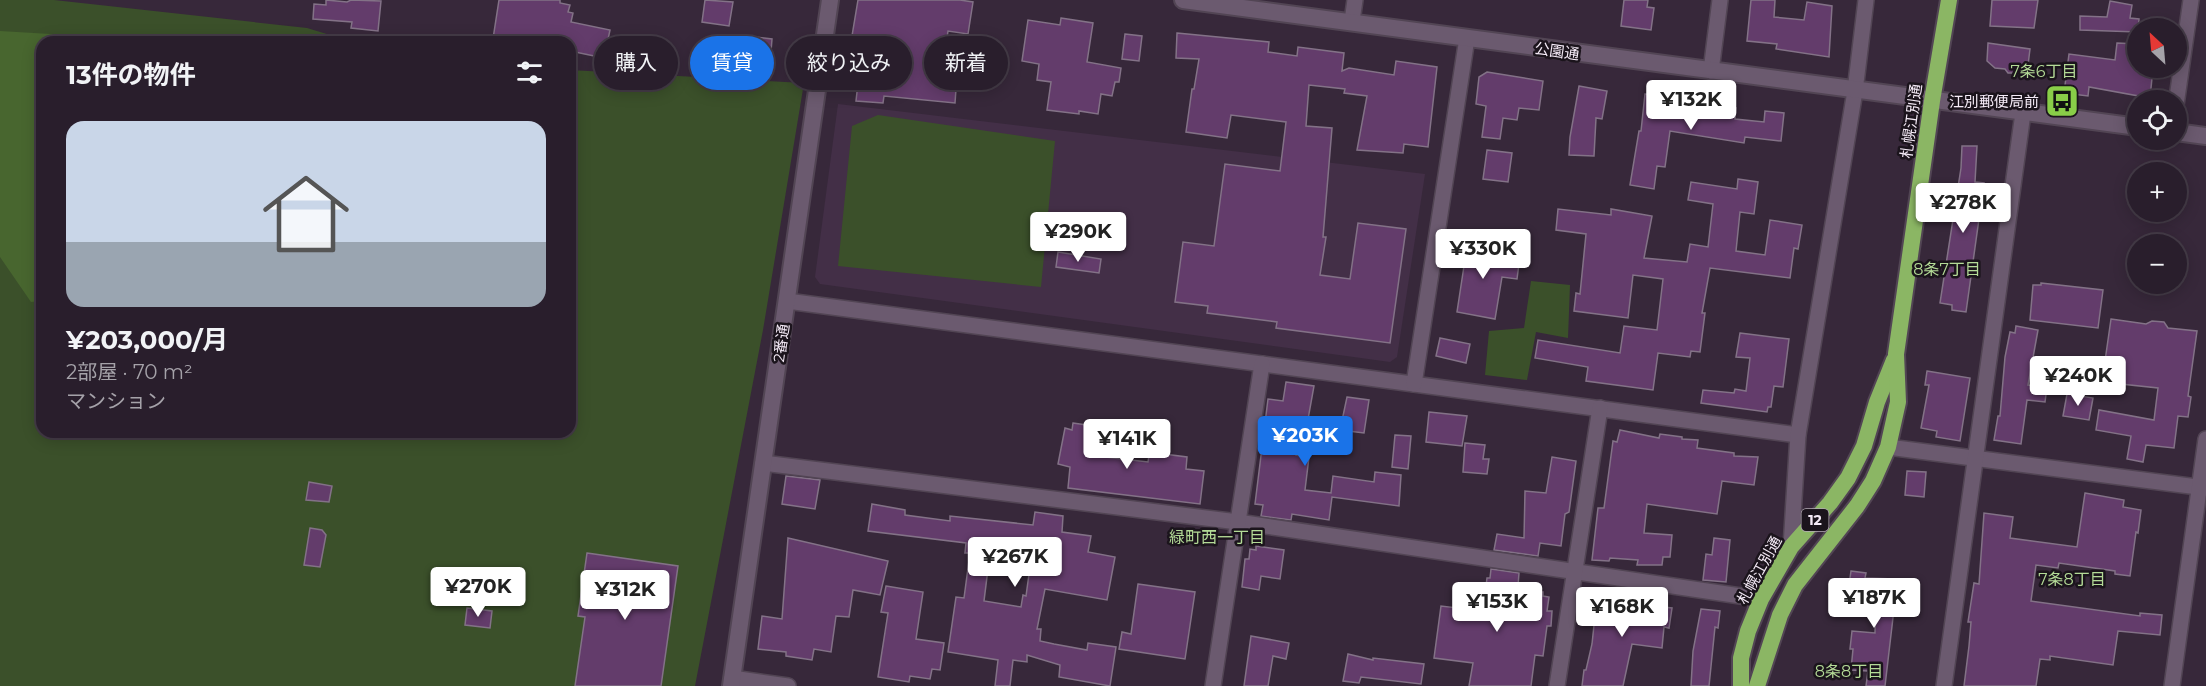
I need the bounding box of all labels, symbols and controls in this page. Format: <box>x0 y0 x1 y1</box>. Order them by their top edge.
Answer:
north arrow <box>2127 18 2187 78</box>
map controls <box>2127 18 2187 294</box>
chip: 購入 <box>594 36 678 90</box>
chip: 賃貸 <box>690 36 774 90</box>
chip: 絞り込み <box>786 36 912 90</box>
chip: 新着 <box>924 36 1008 90</box>
street label: 公園通 <box>1533 38 1581 64</box>
icon: filters <box>513 56 546 89</box>
text: 13件の物件 <box>66 59 196 91</box>
district label: 7条6丁目 <box>2010 62 2078 81</box>
pin: ¥132K <box>1649 80 1733 131</box>
street label: 札幌江別通 <box>1896 83 1926 159</box>
bus stop icon: 江別郵便局前 <box>2044 83 2080 119</box>
text: ¥132K <box>1660 87 1722 111</box>
button: locate <box>2127 90 2187 150</box>
place label: 江別郵便局前 <box>1949 92 2039 111</box>
icon: home <box>252 160 360 268</box>
button: + <box>2127 162 2187 222</box>
pin: ¥278K <box>1921 183 2005 234</box>
text: ¥278K <box>1930 190 1996 214</box>
pin: ¥290K <box>1036 212 1120 263</box>
text: ¥290K <box>1044 219 1112 243</box>
pin: ¥330K <box>1441 229 1525 280</box>
button: − <box>2127 234 2187 294</box>
text: ¥330K <box>1450 236 1516 260</box>
district label: 8条7丁目 <box>1913 260 1981 279</box>
street label: 2番通 <box>769 323 793 363</box>
text: ¥203,000/月 <box>66 324 228 356</box>
pin: ¥240K <box>2036 356 2120 407</box>
text: 2部屋 · 70 m² <box>66 360 193 384</box>
text: ¥240K <box>2044 363 2112 387</box>
text: マンション <box>66 389 166 413</box>
pin: ¥203K <box>1263 416 1347 467</box>
pin: ¥141K <box>1085 419 1169 470</box>
text: ¥203K <box>1272 423 1338 447</box>
text: ¥141K <box>1097 426 1157 450</box>
road number: 12 <box>1802 509 1828 531</box>
district label: 緑町西一丁目 <box>1169 528 1265 547</box>
street label: 札幌江別通 <box>1733 533 1785 607</box>
pin: ¥267K <box>973 537 1057 588</box>
text: ¥267K <box>982 544 1048 568</box>
pin: ¥270K <box>436 567 520 618</box>
pin: ¥312K <box>583 570 667 621</box>
district label: 7条8丁目 <box>2038 570 2106 589</box>
text: ¥270K <box>445 574 511 598</box>
text: ¥312K <box>594 577 656 601</box>
pin: ¥187K <box>1832 578 1916 629</box>
pin: ¥153K <box>1455 582 1539 633</box>
text: ¥187K <box>1842 585 1906 609</box>
pin: ¥168K <box>1580 587 1664 638</box>
text: ¥153K <box>1466 589 1528 613</box>
text: ¥168K <box>1590 594 1654 618</box>
district label: 8条8丁目 <box>1815 662 1883 681</box>

